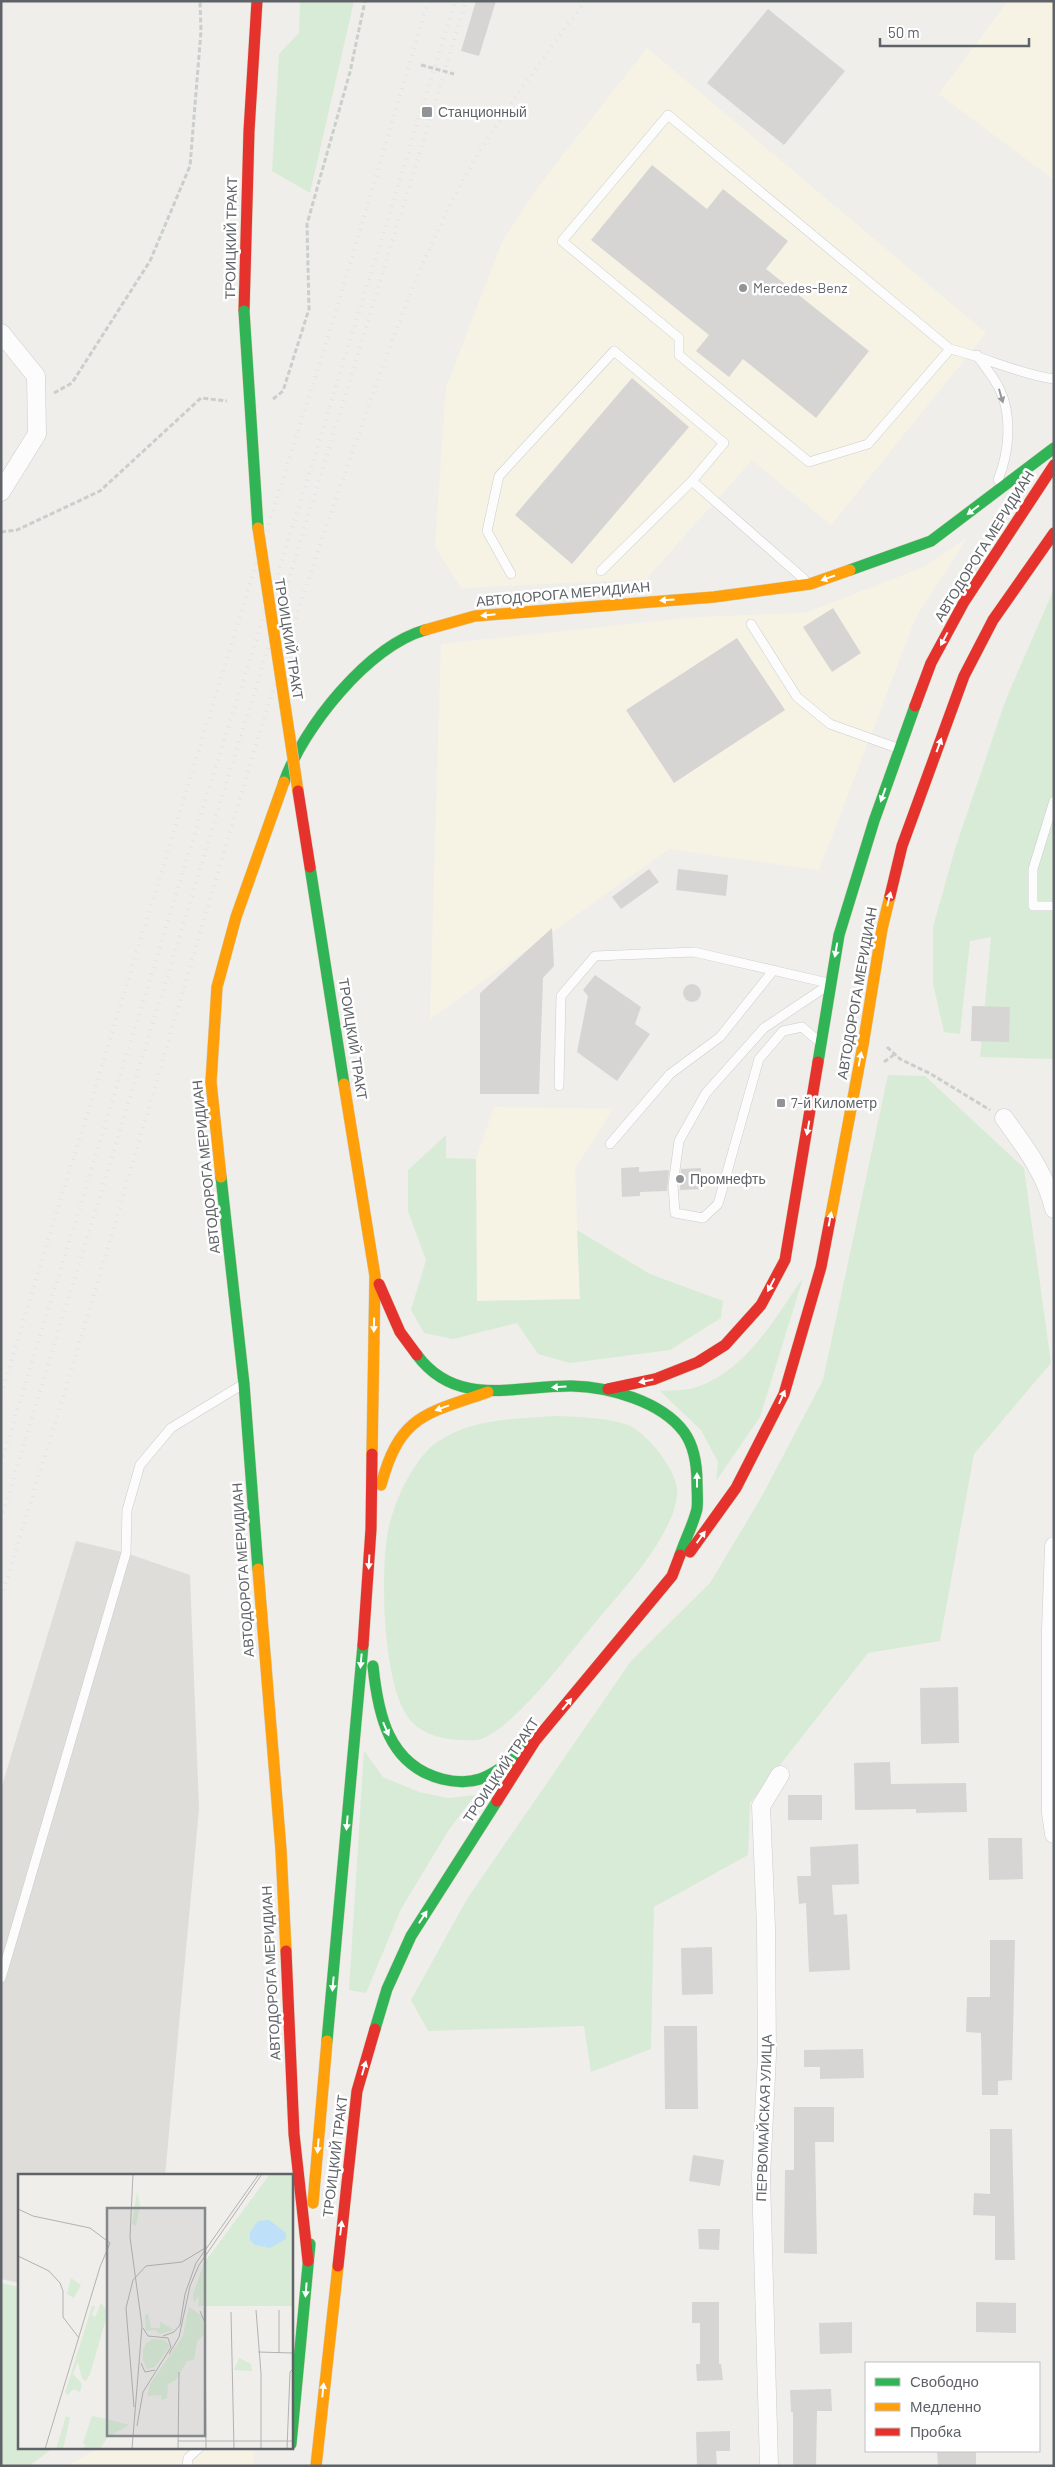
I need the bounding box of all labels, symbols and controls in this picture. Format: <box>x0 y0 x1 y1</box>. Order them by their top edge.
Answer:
scale bar <box>880 15 1029 47</box>
text: 50 m <box>888 23 920 41</box>
place label: Станционный <box>438 103 527 120</box>
marker: Станционный <box>420 105 434 119</box>
street label: ТРОИЦКИЙ ТРАКТ <box>221 176 240 300</box>
place label: Mercedes-Benz <box>753 279 847 296</box>
marker: Mercedes-Benz <box>737 282 749 294</box>
one-way arrow <box>998 389 1006 404</box>
street label: АВТОДОРОГА МЕРИДИАН <box>930 467 1037 624</box>
one-way arrow <box>967 504 980 515</box>
one-way arrow <box>820 574 835 582</box>
street label: ТРОИЦКИЙ ТРАКТ <box>271 577 308 701</box>
street label: АВТОДОРОГА МЕРИДИАН <box>475 577 651 610</box>
one-way arrow <box>659 596 675 604</box>
one-way arrow <box>480 611 496 619</box>
one-way arrow <box>940 632 948 646</box>
one-way arrow <box>935 737 943 752</box>
one-way arrow <box>879 787 886 802</box>
one-way arrow <box>885 892 893 907</box>
street label: АВТОДОРОГА МЕРИДИАН <box>833 905 880 1080</box>
one-way arrow <box>832 942 840 958</box>
street label: ТРОИЦКИЙ ТРАКТ <box>335 977 372 1101</box>
one-way arrow <box>857 1051 865 1067</box>
street label: АВТОДОРОГА МЕРИДИАН <box>188 1079 223 1255</box>
place label: 7-й Километр <box>791 1094 877 1111</box>
marker: 7-й Километр <box>775 1097 787 1109</box>
one-way arrow <box>803 1121 811 1137</box>
place label: Промнефть <box>690 1170 766 1187</box>
marker: Промнефть <box>674 1173 686 1185</box>
one-way arrow <box>826 1211 834 1226</box>
one-way arrow <box>767 1278 775 1293</box>
one-way arrow <box>370 1317 378 1333</box>
one-way arrow <box>639 1377 654 1385</box>
one-way arrow <box>551 1384 567 1392</box>
one-way arrow <box>778 1390 786 1404</box>
one-way arrow <box>434 1404 449 1412</box>
one-way arrow <box>693 1471 701 1487</box>
street label: АВТОДОРОГА МЕРИДИАН <box>228 1482 257 1658</box>
one-way arrow <box>696 1530 706 1544</box>
one-way arrow <box>365 1554 373 1570</box>
one-way arrow <box>357 1653 365 1669</box>
one-way arrow <box>561 1697 572 1710</box>
street label: ТРОИЦКИЙ ТРАКТ <box>459 1714 542 1825</box>
one-way arrow <box>383 1722 391 1736</box>
one-way arrow <box>343 1815 351 1831</box>
street label: АВТОДОРОГА МЕРИДИАН <box>257 1885 284 2061</box>
one-way arrow <box>418 1910 427 1924</box>
one-way arrow <box>328 1977 336 1993</box>
street label: ПЕРВОМАЙСКАЯ УЛИЦА <box>752 2033 775 2202</box>
one-way arrow <box>360 2060 368 2075</box>
street label: ТРОИЦКИЙ ТРАКТ <box>319 2093 350 2218</box>
one-way arrow <box>314 2139 322 2155</box>
inset map <box>18 2174 292 2450</box>
one-way arrow <box>337 2220 345 2236</box>
one-way arrow <box>301 2283 309 2299</box>
legend <box>865 2362 1040 2452</box>
text: Свободно <box>910 2372 979 2390</box>
one-way arrow <box>319 2381 327 2397</box>
text: Медленно <box>910 2397 981 2415</box>
text: Пробка <box>910 2422 962 2440</box>

